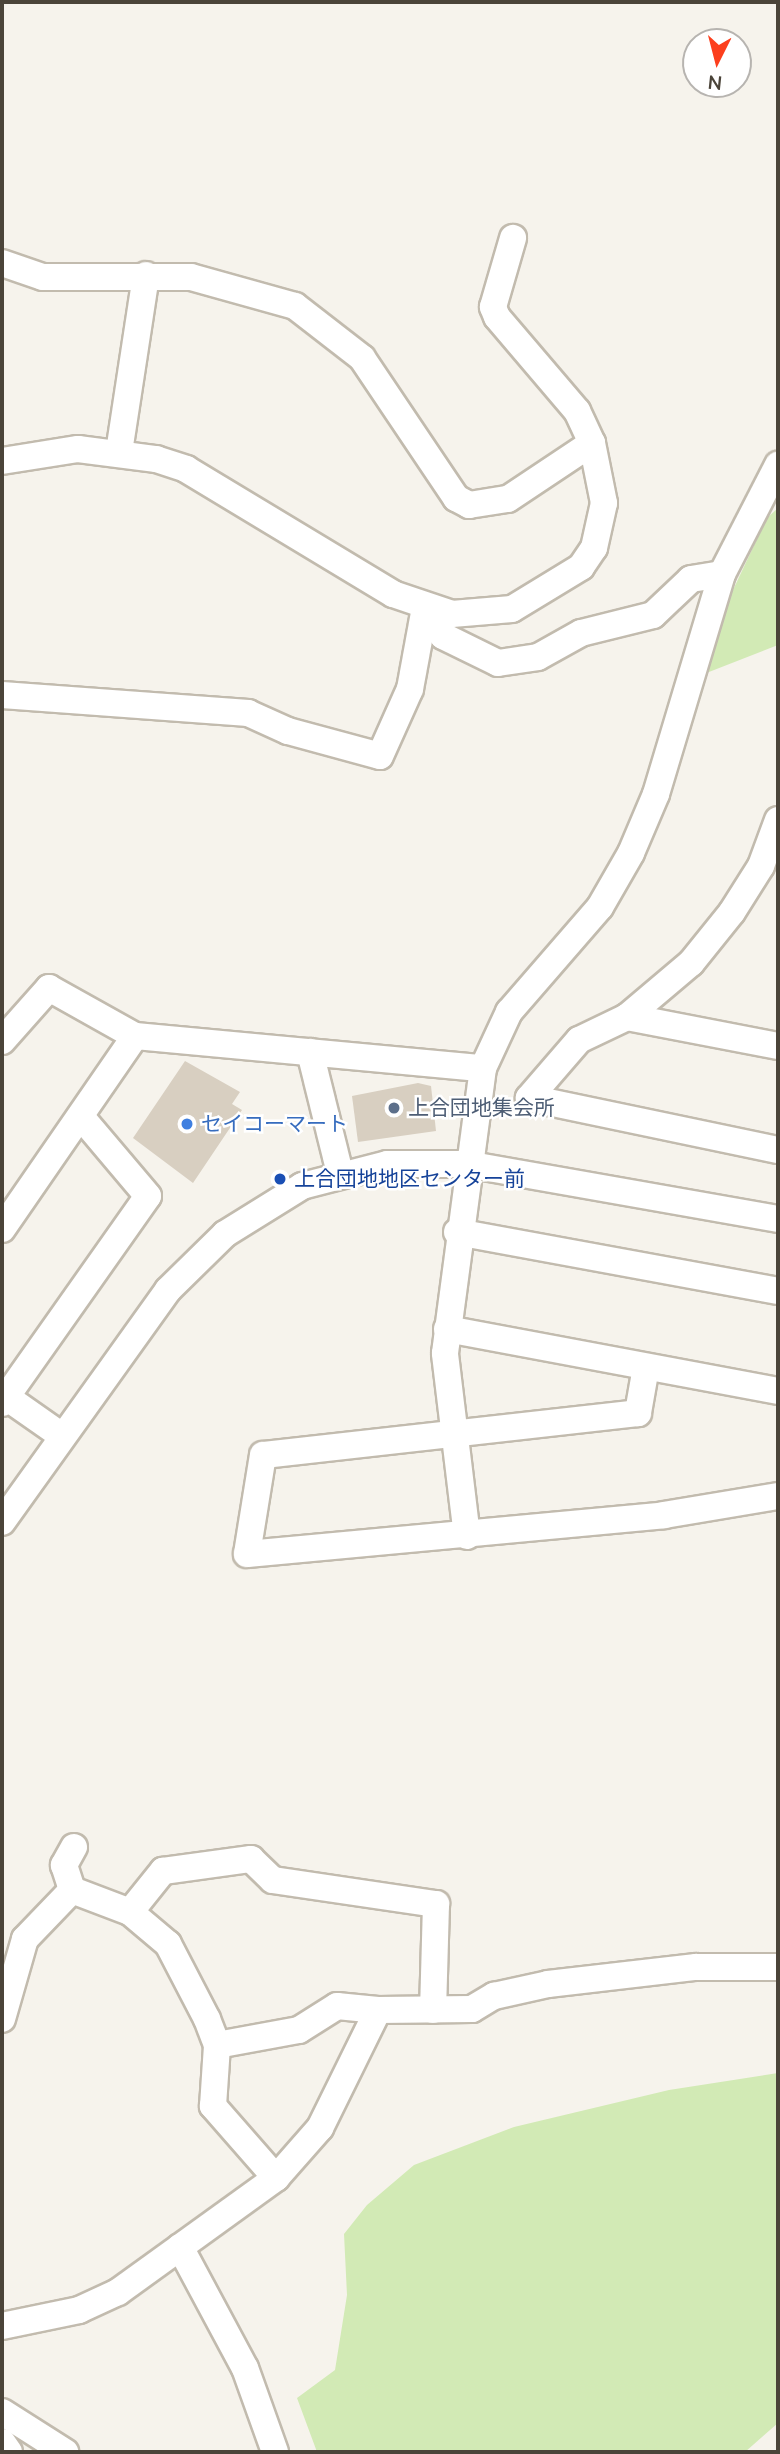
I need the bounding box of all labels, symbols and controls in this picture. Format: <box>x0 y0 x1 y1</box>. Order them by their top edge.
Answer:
north arrow <box>682 28 752 98</box>
text: N <box>707 68 723 96</box>
place label: 上合団地集会所 <box>408 1095 555 1121</box>
marker: 上合団地集会所 <box>386 1100 402 1116</box>
place label: セイコーマート <box>201 1111 348 1137</box>
marker: セイコーマート <box>179 1116 195 1132</box>
place label: 上合団地地区センター前 <box>294 1166 525 1192</box>
marker: 上合団地地区センター前 <box>272 1171 288 1187</box>

